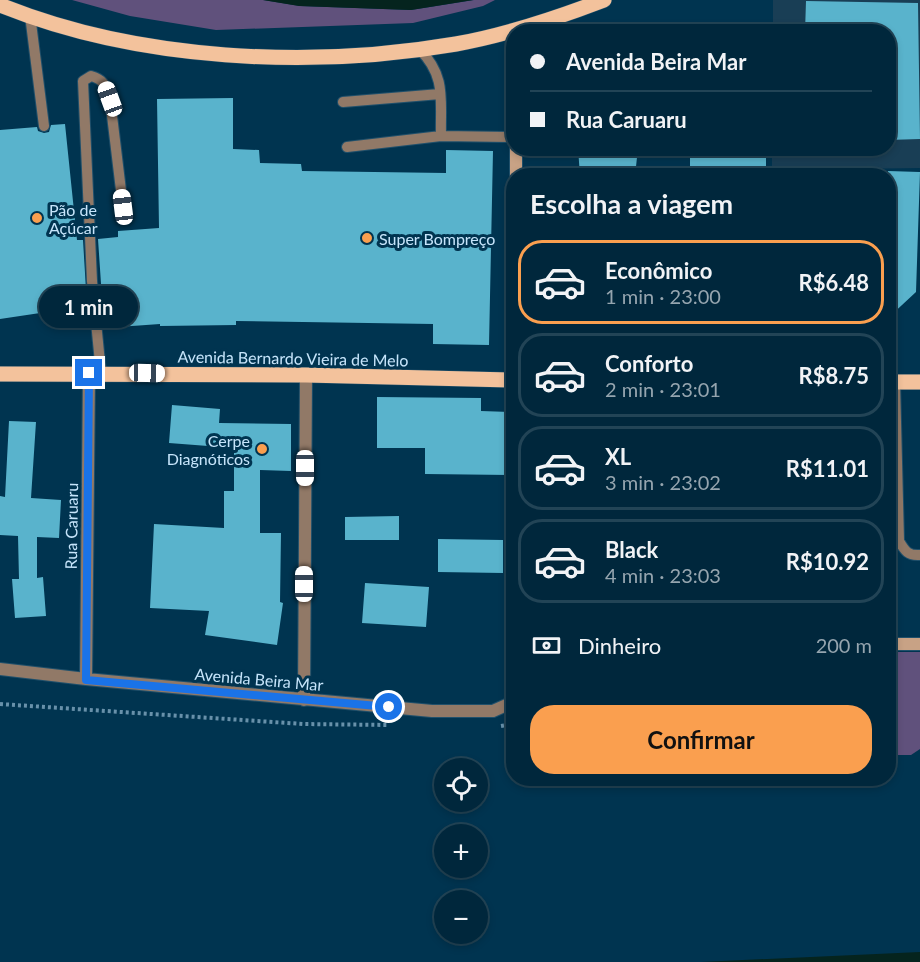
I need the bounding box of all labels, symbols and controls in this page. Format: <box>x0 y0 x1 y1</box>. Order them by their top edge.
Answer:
text: Avenida Beira Mar <box>566 48 746 75</box>
car <box>95 79 125 119</box>
text: Rua Caruaru <box>566 106 687 133</box>
text: Escolha a viagem <box>530 187 733 220</box>
car <box>112 188 134 226</box>
place label: Pão de Açúcar <box>49 200 98 237</box>
marker: Pão de Açúcar <box>30 211 44 225</box>
place label: Super Bompreço <box>379 229 495 248</box>
marker: Super Bompreço <box>360 231 374 245</box>
icon: car <box>533 255 587 309</box>
text: Econômico <box>605 257 712 284</box>
text: R$6.48 <box>799 269 869 296</box>
text: 1 min · 23:00 <box>605 284 721 308</box>
callout: 1 min <box>40 286 138 328</box>
text: 1 min <box>64 295 113 319</box>
street label: Avenida Bernardo Vieira de Melo <box>177 346 409 370</box>
icon: car <box>533 348 587 402</box>
text: Conforto <box>605 350 693 377</box>
route end <box>75 359 102 386</box>
text: R$8.75 <box>799 362 869 389</box>
car <box>129 364 165 382</box>
text: 2 min · 23:01 <box>605 377 721 401</box>
place label: Cerpe Diagnóticos <box>167 431 250 468</box>
icon: car <box>533 441 587 495</box>
marker: Cerpe Diagnóticos <box>255 442 269 456</box>
text: XL <box>605 443 631 470</box>
car <box>296 450 314 486</box>
text: R$11.01 <box>786 455 869 482</box>
text: 3 min · 23:02 <box>605 470 721 494</box>
street label: Rua Caruaru <box>61 482 81 570</box>
icon: car <box>533 534 587 588</box>
text: Black <box>605 536 658 563</box>
text: R$10.92 <box>786 548 869 575</box>
text: 4 min · 23:03 <box>605 563 721 587</box>
car <box>295 566 313 602</box>
icon: cash <box>530 629 563 662</box>
text: Dinheiro <box>578 632 661 659</box>
text: 200 m <box>816 633 872 657</box>
street label: Avenida Beira Mar <box>194 664 324 694</box>
route start <box>375 693 402 720</box>
button: Confirmar <box>530 705 872 774</box>
map controls <box>434 758 488 944</box>
button: locate <box>434 758 488 812</box>
button: + <box>434 824 488 878</box>
button: − <box>434 890 488 944</box>

